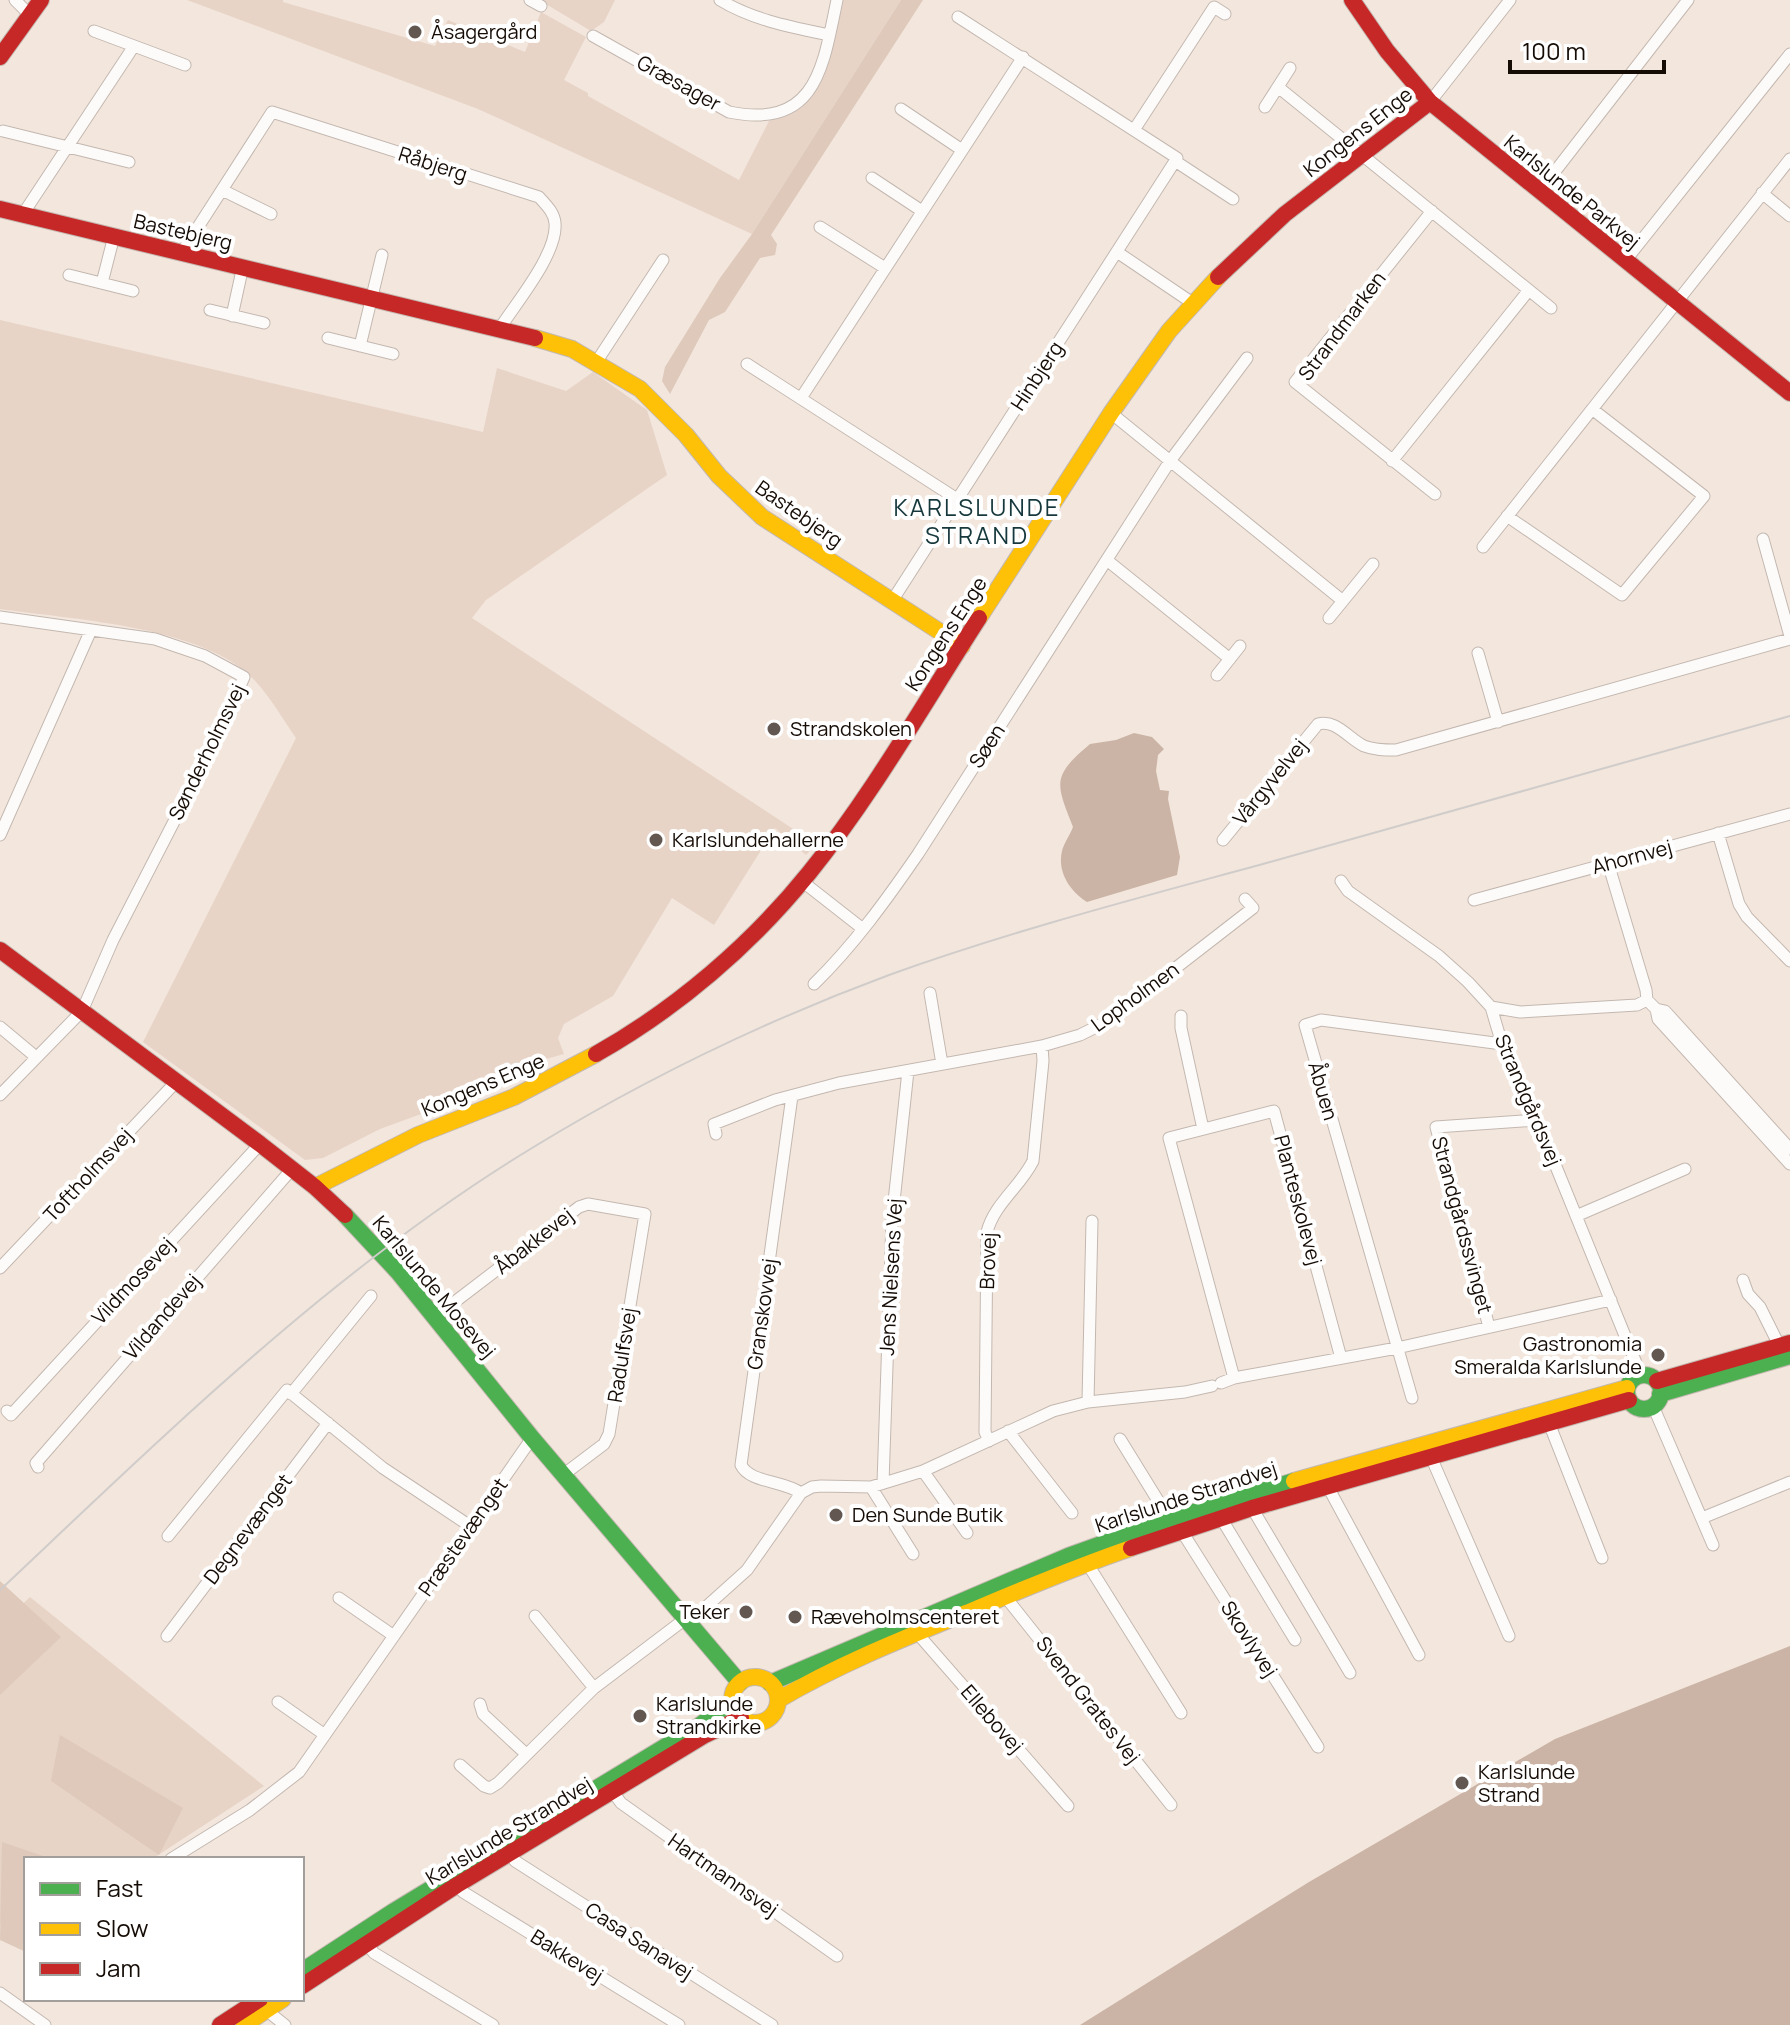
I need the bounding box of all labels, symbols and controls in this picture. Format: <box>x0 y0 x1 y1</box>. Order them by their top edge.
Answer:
place label: Åsagergård <box>431 18 537 45</box>
marker: Åsagergård <box>406 23 424 41</box>
scale bar <box>1510 24 1664 74</box>
text: 100 m <box>1522 34 1586 67</box>
street label: Græsager <box>632 48 726 117</box>
street label: Kongens Enge <box>1298 81 1418 183</box>
street label: Karlslunde Parkvej <box>1499 128 1646 255</box>
street label: Råbjerg <box>395 140 471 187</box>
street label: Bastebjerg <box>131 207 235 256</box>
street label: Strandmarken <box>1292 266 1392 386</box>
street label: Hinbjerg <box>1004 336 1069 416</box>
street label: Bastebjerg <box>750 474 848 553</box>
district label: KARLSLUNDE STRAND <box>894 490 1060 551</box>
street label: Kongens Enge <box>899 571 993 696</box>
street label: Sønderholmsvej <box>162 679 251 824</box>
place label: Strandskolen <box>790 715 912 742</box>
street label: Søen <box>962 718 1011 773</box>
marker: Strandskolen <box>765 720 783 738</box>
street label: Vårgyvelvej <box>1226 733 1313 831</box>
place label: Karlslundehallerne <box>672 826 844 853</box>
marker: Karlslundehallerne <box>647 831 665 849</box>
street label: Ahornvej <box>1589 833 1675 880</box>
street label: Lopholmen <box>1085 956 1184 1038</box>
street label: Strandgårdsvej <box>1489 1030 1568 1170</box>
street label: Kongens Enge <box>417 1046 548 1123</box>
street label: Åbuen <box>1302 1058 1345 1123</box>
street label: Toftholmsvej <box>37 1122 138 1227</box>
street label: Planteskolevej <box>1268 1132 1329 1268</box>
street label: Strandgårdssvinget <box>1426 1133 1499 1317</box>
street label: Jens Nielsens Vej <box>873 1198 908 1356</box>
street label: Åbakkevej <box>489 1201 579 1280</box>
street label: Karlslunde Mosevej <box>367 1210 502 1364</box>
street label: Vildmosevej <box>85 1231 180 1330</box>
street label: Brovej <box>973 1232 1002 1290</box>
street label: Granskovvej <box>740 1257 783 1371</box>
street label: Vildandevej <box>117 1268 206 1365</box>
street label: Radulfsvej <box>601 1306 642 1404</box>
place label: Gastronomia Smeralda Karlslunde <box>1454 1330 1642 1380</box>
marker: Gastronomia Smeralda Karlslunde <box>1649 1346 1667 1364</box>
street label: Karlslunde Strandvej <box>1091 1454 1280 1539</box>
street label: Degnevænget <box>197 1468 298 1589</box>
street label: Præstevænget <box>412 1472 513 1601</box>
place label: Den Sunde Butik <box>852 1501 1004 1528</box>
marker: Den Sunde Butik <box>827 1506 845 1524</box>
street label: Skovlyvej <box>1215 1596 1284 1682</box>
place label: Teker <box>679 1598 730 1625</box>
marker: Teker <box>737 1603 755 1621</box>
place label: Ræveholmscenteret <box>811 1603 999 1630</box>
marker: Ræveholmscenteret <box>786 1608 804 1626</box>
street label: Svend Grates Vej <box>1030 1630 1147 1769</box>
street label: Ellebovej <box>955 1679 1030 1759</box>
place label: Karlslunde Strandkirke <box>656 1690 761 1740</box>
marker: Karlslunde Strandkirke <box>631 1707 649 1725</box>
place label: Karlslunde Strand <box>1478 1758 1575 1808</box>
street label: Karlslunde Strandvej <box>421 1770 597 1891</box>
marker: Karlslunde Strand <box>1453 1774 1471 1792</box>
street label: Hartmannsvej <box>663 1827 784 1922</box>
legend <box>24 1857 304 2001</box>
text: Fast <box>96 1871 143 1904</box>
street label: Casa Sanavej <box>580 1896 698 1986</box>
text: Slow <box>96 1911 149 1944</box>
street label: Bakkevej <box>526 1923 609 1988</box>
text: Jam <box>96 1951 141 1984</box>

